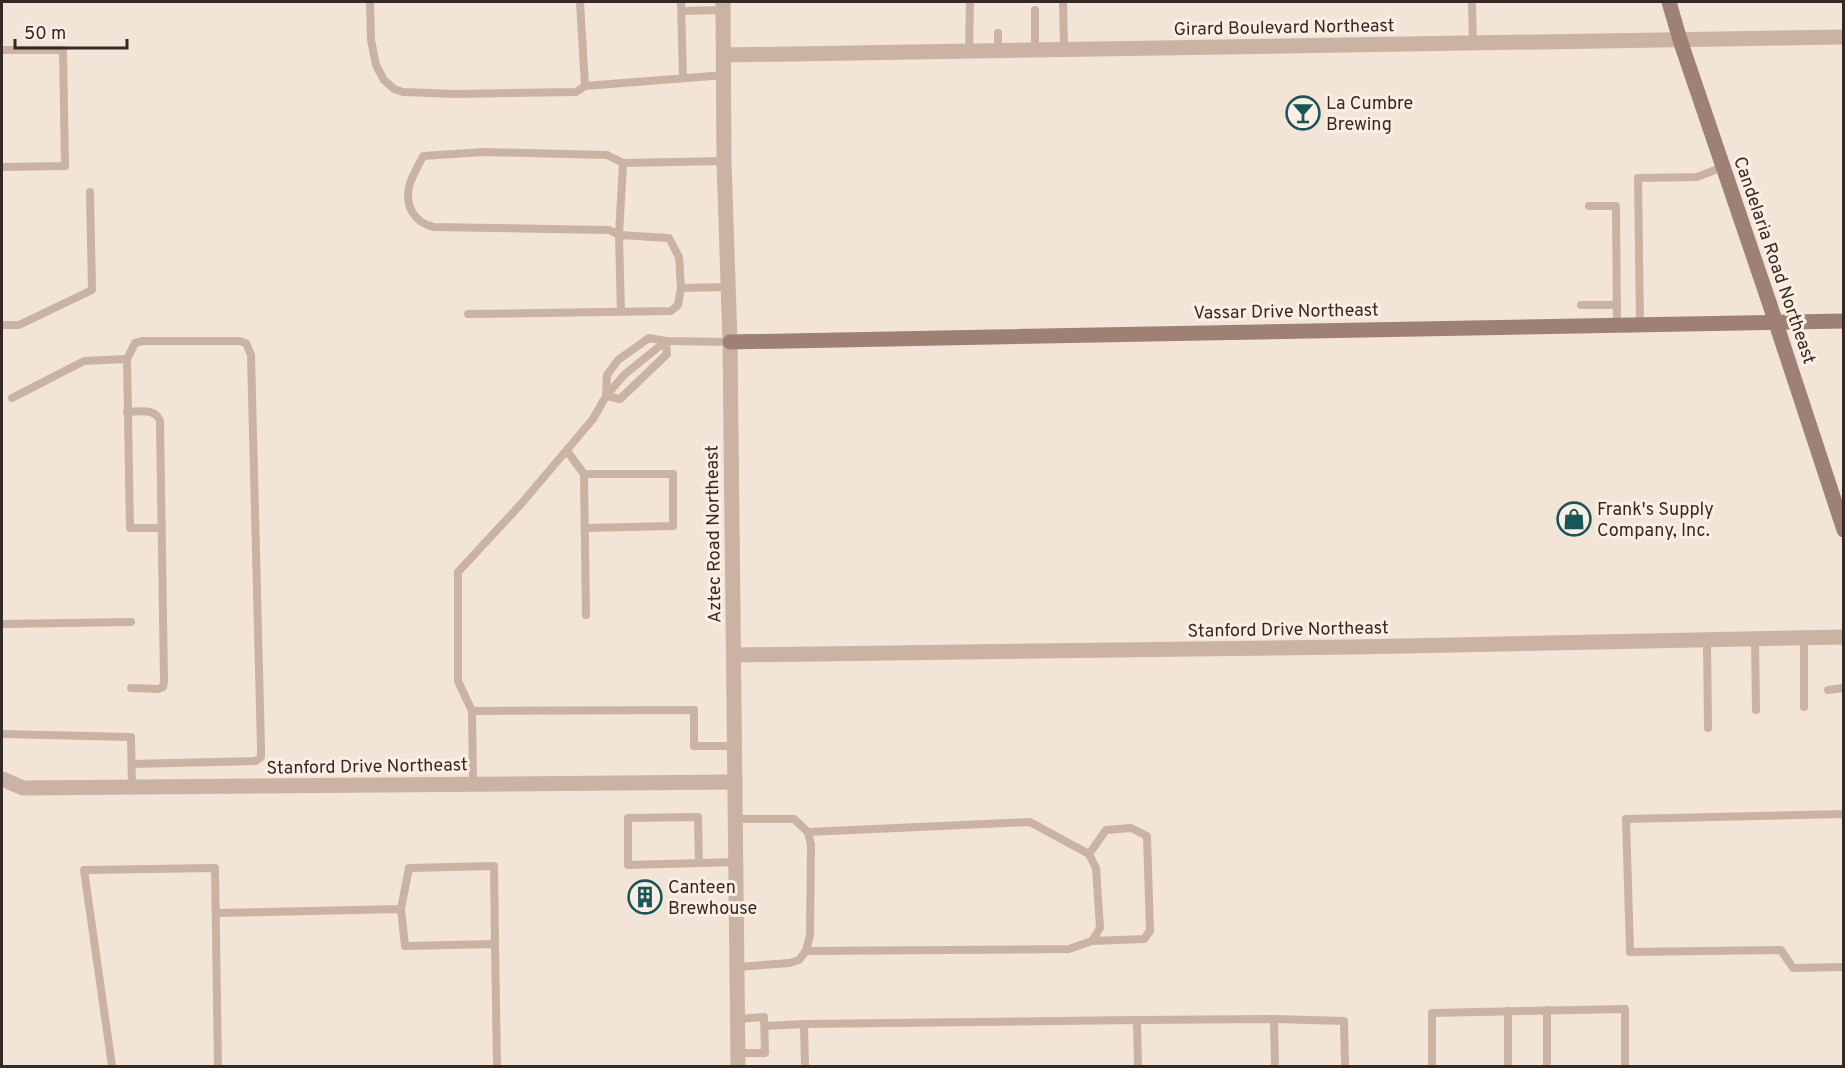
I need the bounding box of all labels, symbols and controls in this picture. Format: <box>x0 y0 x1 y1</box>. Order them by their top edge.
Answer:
scale bar <box>15 12 128 50</box>
street label: Girard Boulevard Northeast <box>1173 15 1395 42</box>
text: 50 m <box>24 23 66 46</box>
place label: La Cumbre Brewing <box>1326 93 1413 137</box>
bar icon: La Cumbre Brewing <box>1285 95 1321 131</box>
street label: Candelaria Road Northeast <box>1727 154 1820 367</box>
street label: Vassar Drive Northeast <box>1193 299 1379 326</box>
street label: Aztec Road Northeast <box>701 445 728 623</box>
place label: Frank's Supply Company, Inc. <box>1597 499 1714 543</box>
shop icon: Frank's Supply Company, Inc. <box>1556 501 1592 537</box>
street label: Stanford Drive Northeast <box>1187 617 1389 644</box>
street label: Stanford Drive Northeast <box>266 754 468 781</box>
place label: Canteen Brewhouse <box>668 877 757 921</box>
building icon: Canteen Brewhouse <box>627 879 663 915</box>

